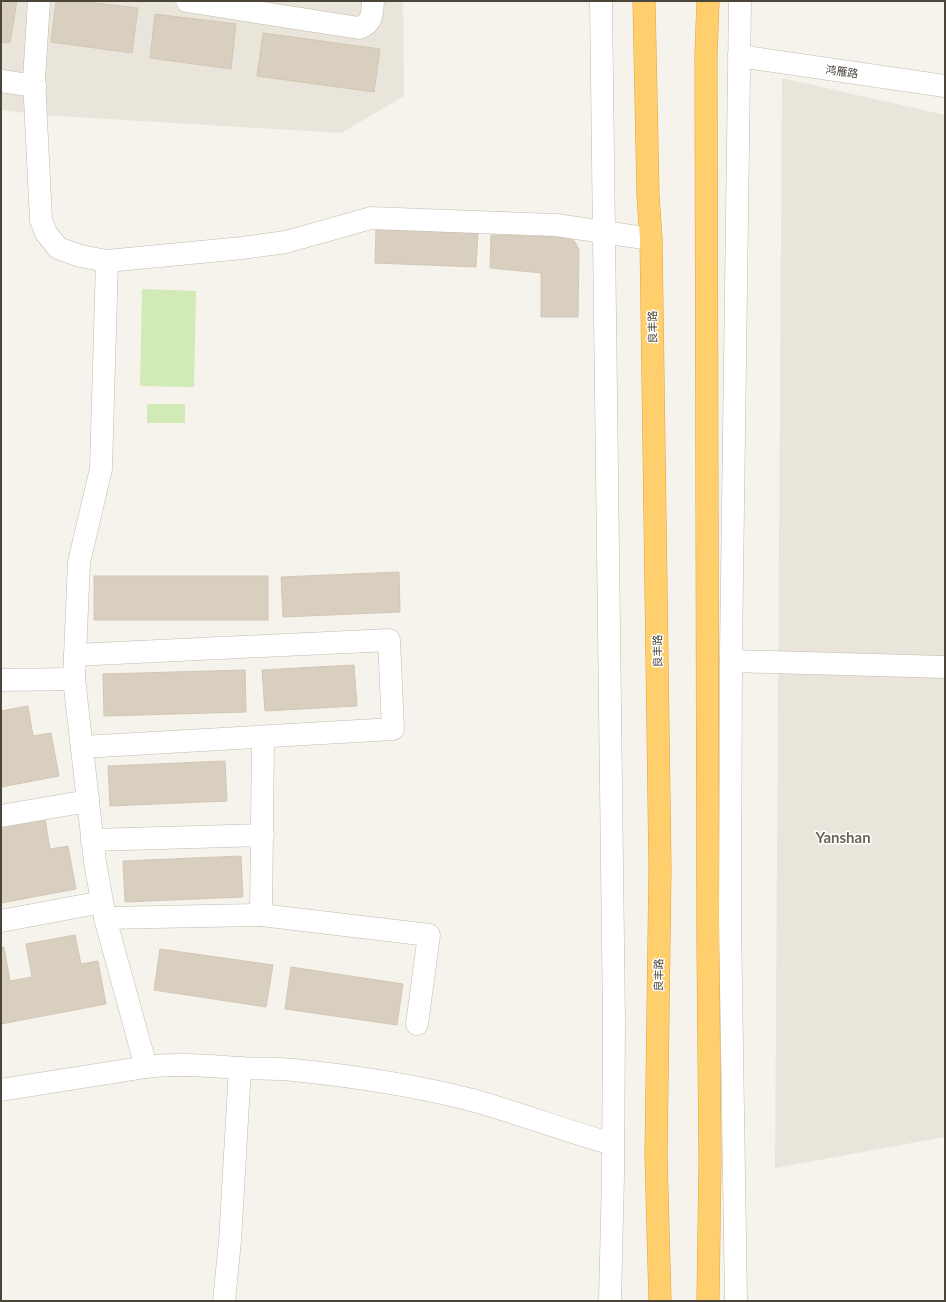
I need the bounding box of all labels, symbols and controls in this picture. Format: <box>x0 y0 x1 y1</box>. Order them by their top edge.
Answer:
street label: 鸿雁路 <box>825 62 859 80</box>
street label: 良丰路 <box>645 310 659 344</box>
street label: 良丰路 <box>650 634 664 668</box>
district label: Yanshan <box>814 828 871 846</box>
street label: 良丰路 <box>651 958 665 992</box>

